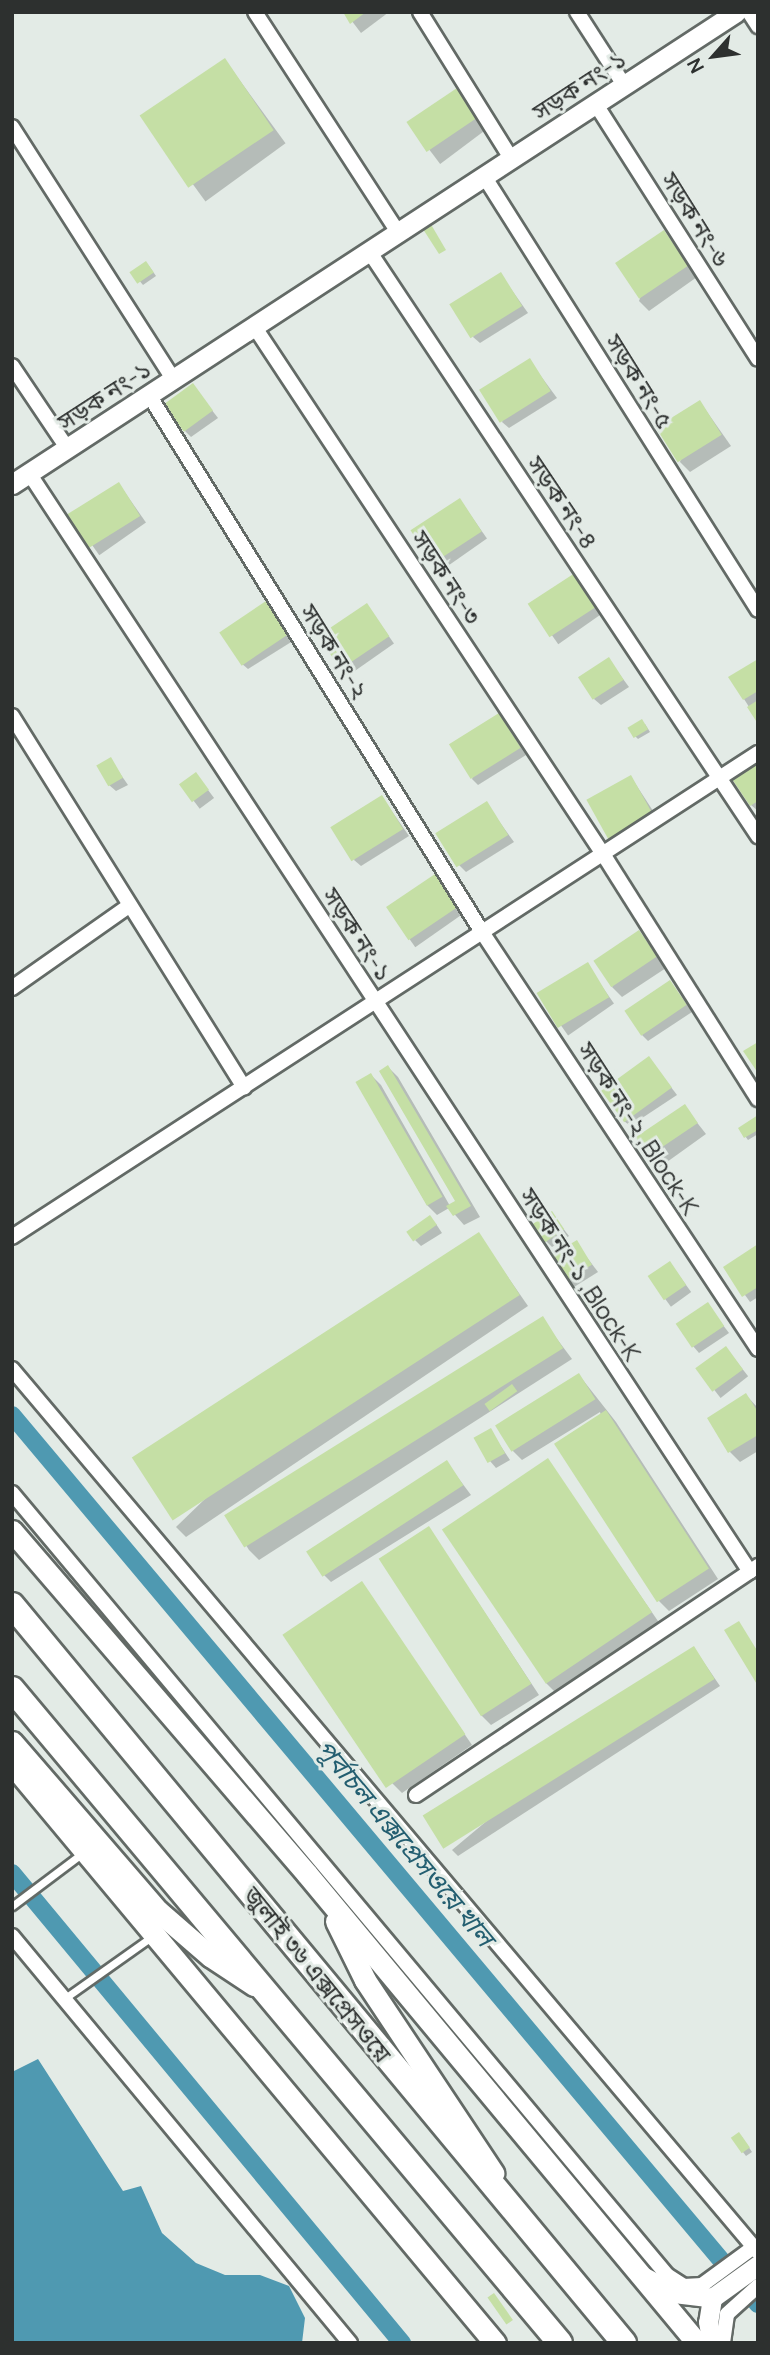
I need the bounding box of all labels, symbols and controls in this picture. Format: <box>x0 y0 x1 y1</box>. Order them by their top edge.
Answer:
north arrow <box>679 21 749 91</box>
street label: সড়ক নং-১ <box>527 44 631 126</box>
text: N <box>681 54 710 78</box>
street label: সড়ক নং-৬ <box>656 167 736 271</box>
street label: সড়ক নং-৫ <box>600 329 680 433</box>
street label: সড়ক নং-১ <box>52 354 156 436</box>
street label: সড়ক নং-৪ <box>522 450 604 554</box>
street label: সড়ক নং-৩ <box>406 525 488 629</box>
street label: সড়ক নং-২ <box>295 599 375 703</box>
street label: সড়ক নং-১ <box>317 882 399 986</box>
street label: সড়ক নং-২ ,Block-K <box>572 1036 706 1220</box>
street label: সড়ক নং-১ ,Block-K <box>514 1182 648 1366</box>
water label: পূর্বাচল এক্সপ্রেসওয়ে খাল <box>309 1733 501 1953</box>
street label: জুলাই ৩৬ এক্সপ্রেসওয়ে <box>238 1880 398 2068</box>

